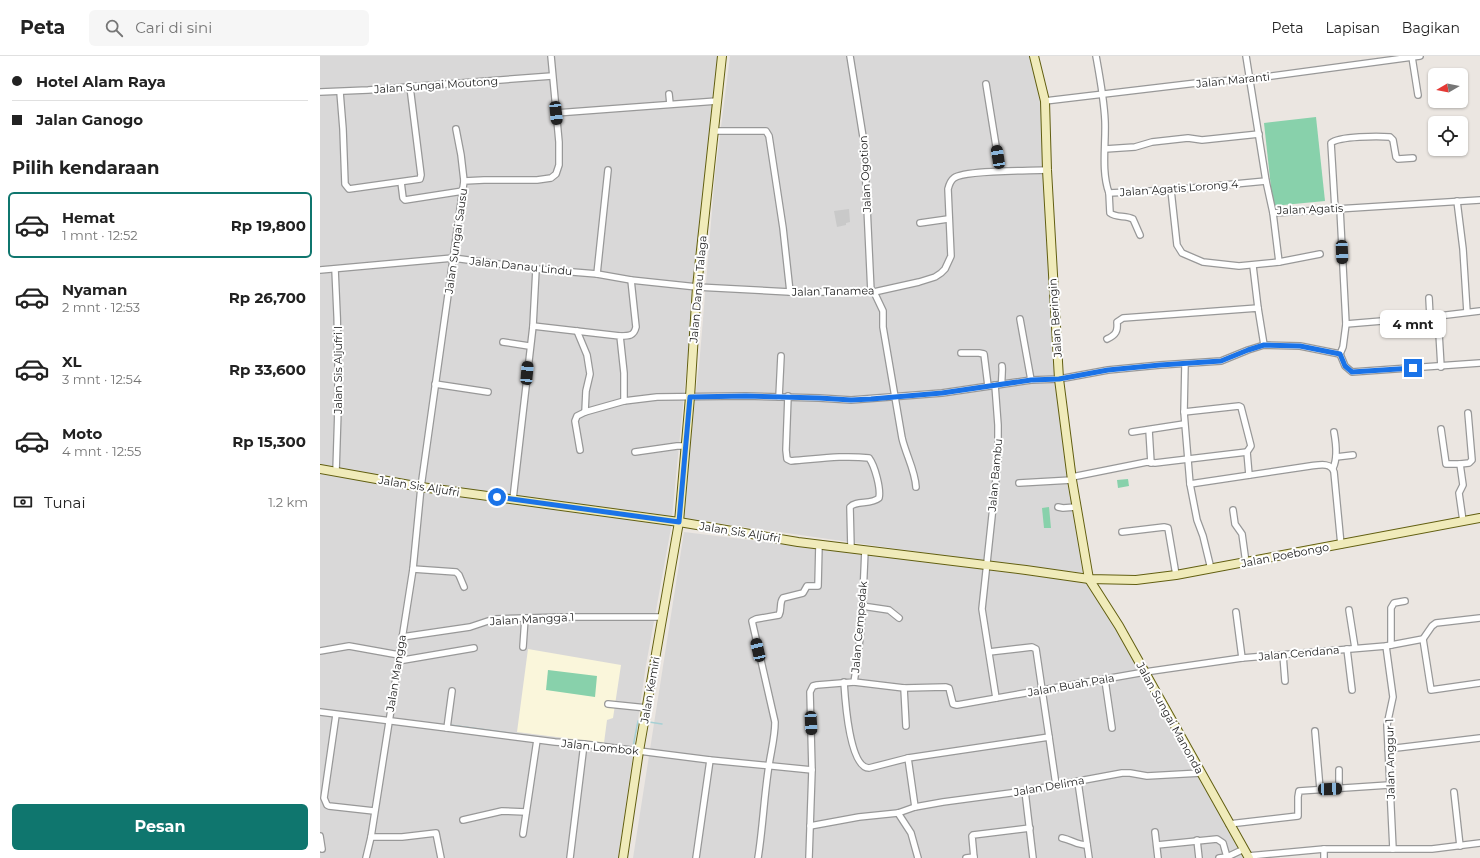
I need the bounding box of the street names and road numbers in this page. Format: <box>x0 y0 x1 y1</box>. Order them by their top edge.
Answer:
street label: Jalan Maranti <box>1194 69 1271 91</box>
street label: Jalan Sungai Moutong <box>373 74 498 96</box>
street label: Jalan Ogotion <box>856 135 874 214</box>
street label: Jalan Agatis Lorong 4 <box>1118 177 1240 199</box>
street label: Jalan Sungai Sausu <box>442 187 470 296</box>
street label: Jalan Agatis <box>1276 201 1344 217</box>
street label: Jalan Danau Talaga <box>686 235 710 344</box>
street label: Jalan Danau Lindu <box>468 254 573 278</box>
street label: Jalan Beringin <box>1045 278 1065 359</box>
street label: Jalan Tanamea <box>790 283 875 299</box>
street label: Jalan Sis Aljufri I <box>331 326 345 415</box>
street label: Jalan Bambu <box>985 438 1005 513</box>
street label: Jalan Sis Aljufri <box>376 473 461 499</box>
street label: Jalan Sis Aljufri <box>697 519 782 545</box>
street label: Jalan Poebongo <box>1239 540 1330 571</box>
street label: Jalan Cempedak <box>848 580 870 675</box>
street label: Jalan Mangga 1 <box>488 610 575 628</box>
street label: Jalan Mangga <box>383 634 409 713</box>
street label: Jalan Cendana <box>1257 642 1340 664</box>
street label: Jalan Kemiri <box>637 655 663 726</box>
street label: Jalan Sungai Manonda <box>1133 659 1207 776</box>
street label: Jalan Buah Pala <box>1025 670 1116 700</box>
street label: Jalan Anggur 1 <box>1382 718 1398 801</box>
street label: Jalan Lombok <box>560 736 640 758</box>
street label: Jalan Delima <box>1012 773 1085 799</box>

